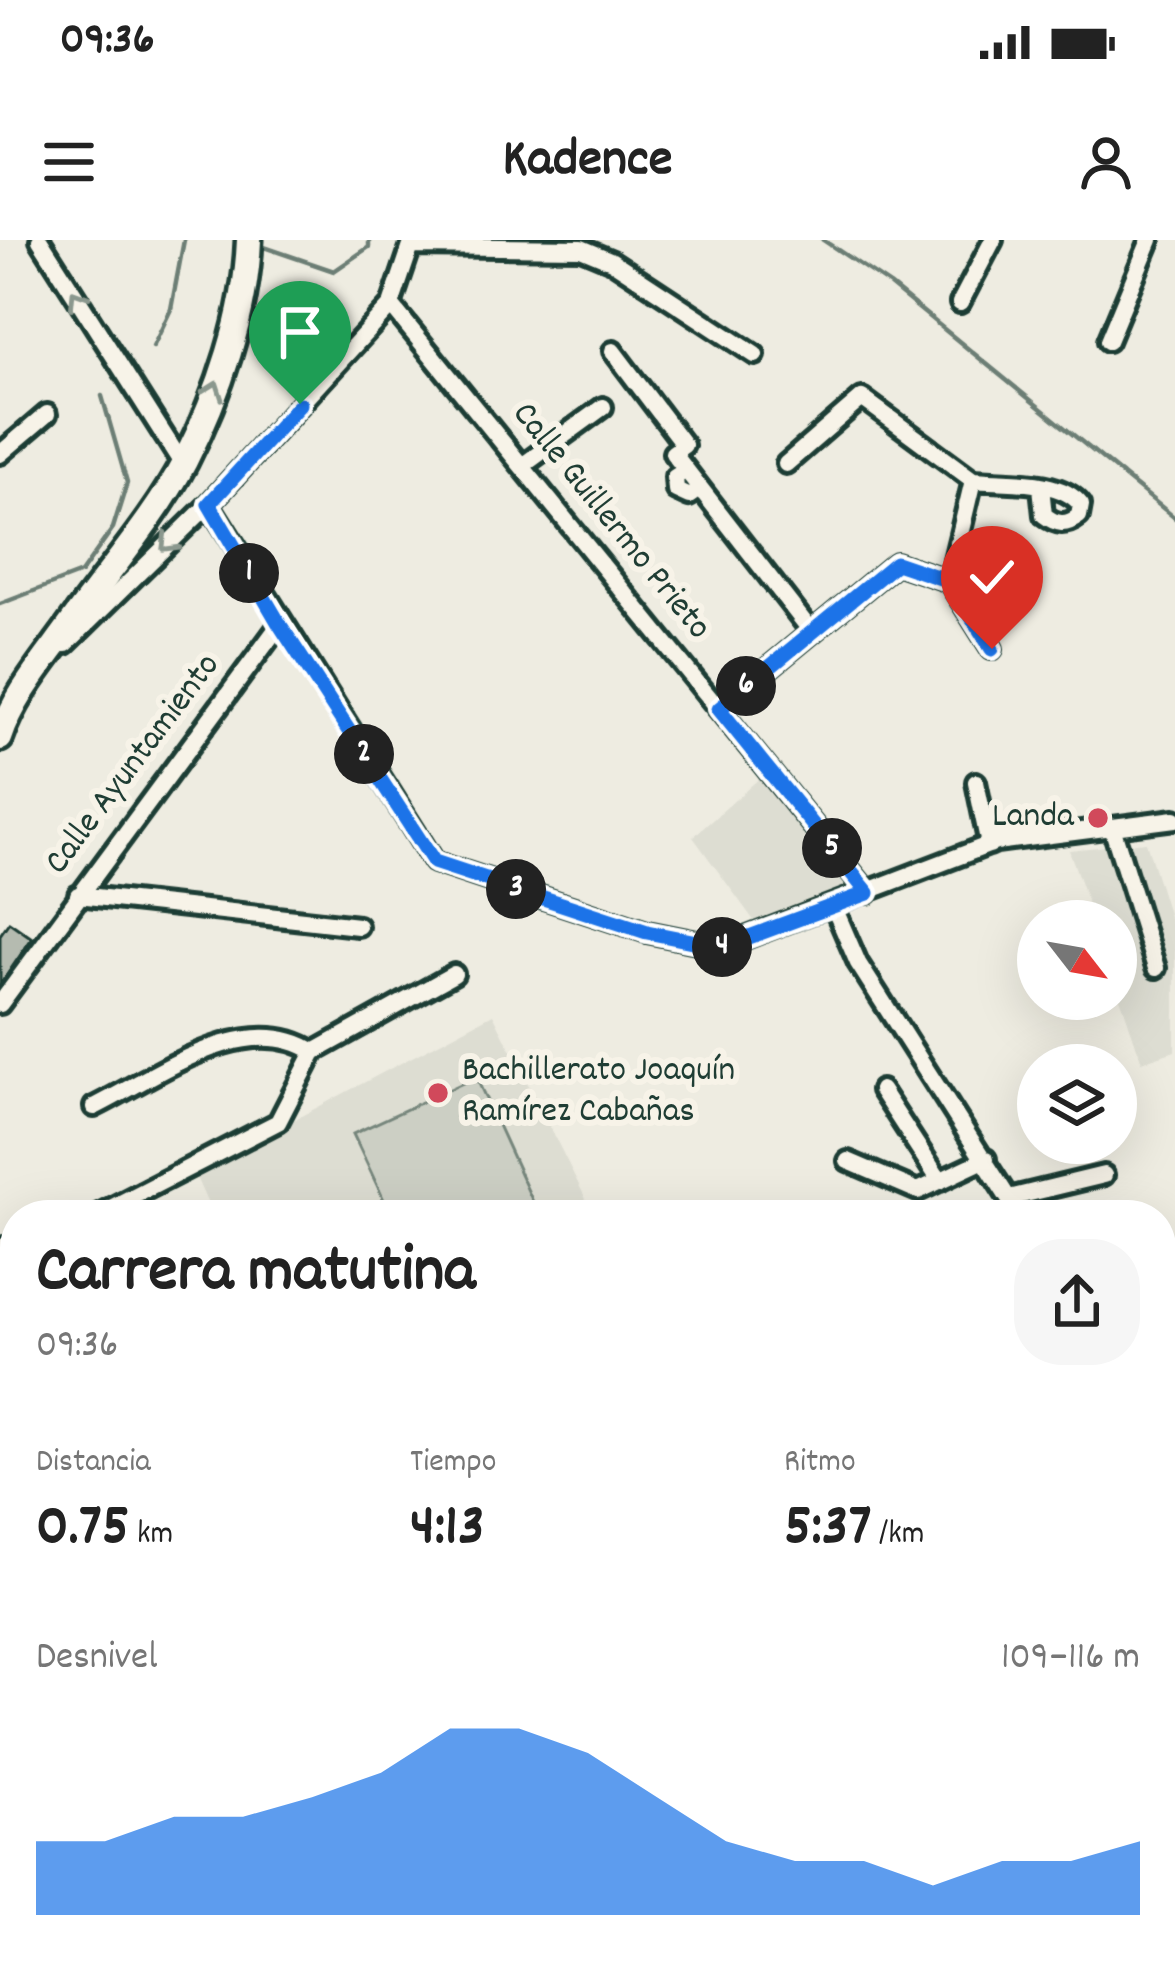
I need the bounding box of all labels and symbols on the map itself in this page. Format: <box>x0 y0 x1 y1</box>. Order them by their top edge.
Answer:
pin <box>249 281 351 404</box>
one-way arrow <box>70 290 92 312</box>
one-way arrow <box>200 381 225 402</box>
street label: Calle Guillermo Prieto <box>498 392 722 652</box>
pin <box>941 526 1043 649</box>
one-way arrow <box>160 530 182 552</box>
pin: 1 <box>219 543 279 603</box>
street label: Calle Ayuntamiento <box>33 643 235 887</box>
pin: 6 <box>716 656 776 716</box>
pin: 2 <box>334 724 394 784</box>
place label: Landa <box>992 792 1075 844</box>
marker: Landa <box>1085 805 1111 831</box>
pin: 5 <box>802 818 862 878</box>
pin: 3 <box>486 859 546 919</box>
north arrow <box>1017 900 1137 1020</box>
pin: 4 <box>692 917 752 977</box>
place label: Bachillerato Joaquín Ramírez Cabañas <box>462 1046 735 1139</box>
marker: Bachillerato Joaquín Ramírez Cabañas <box>425 1080 451 1106</box>

